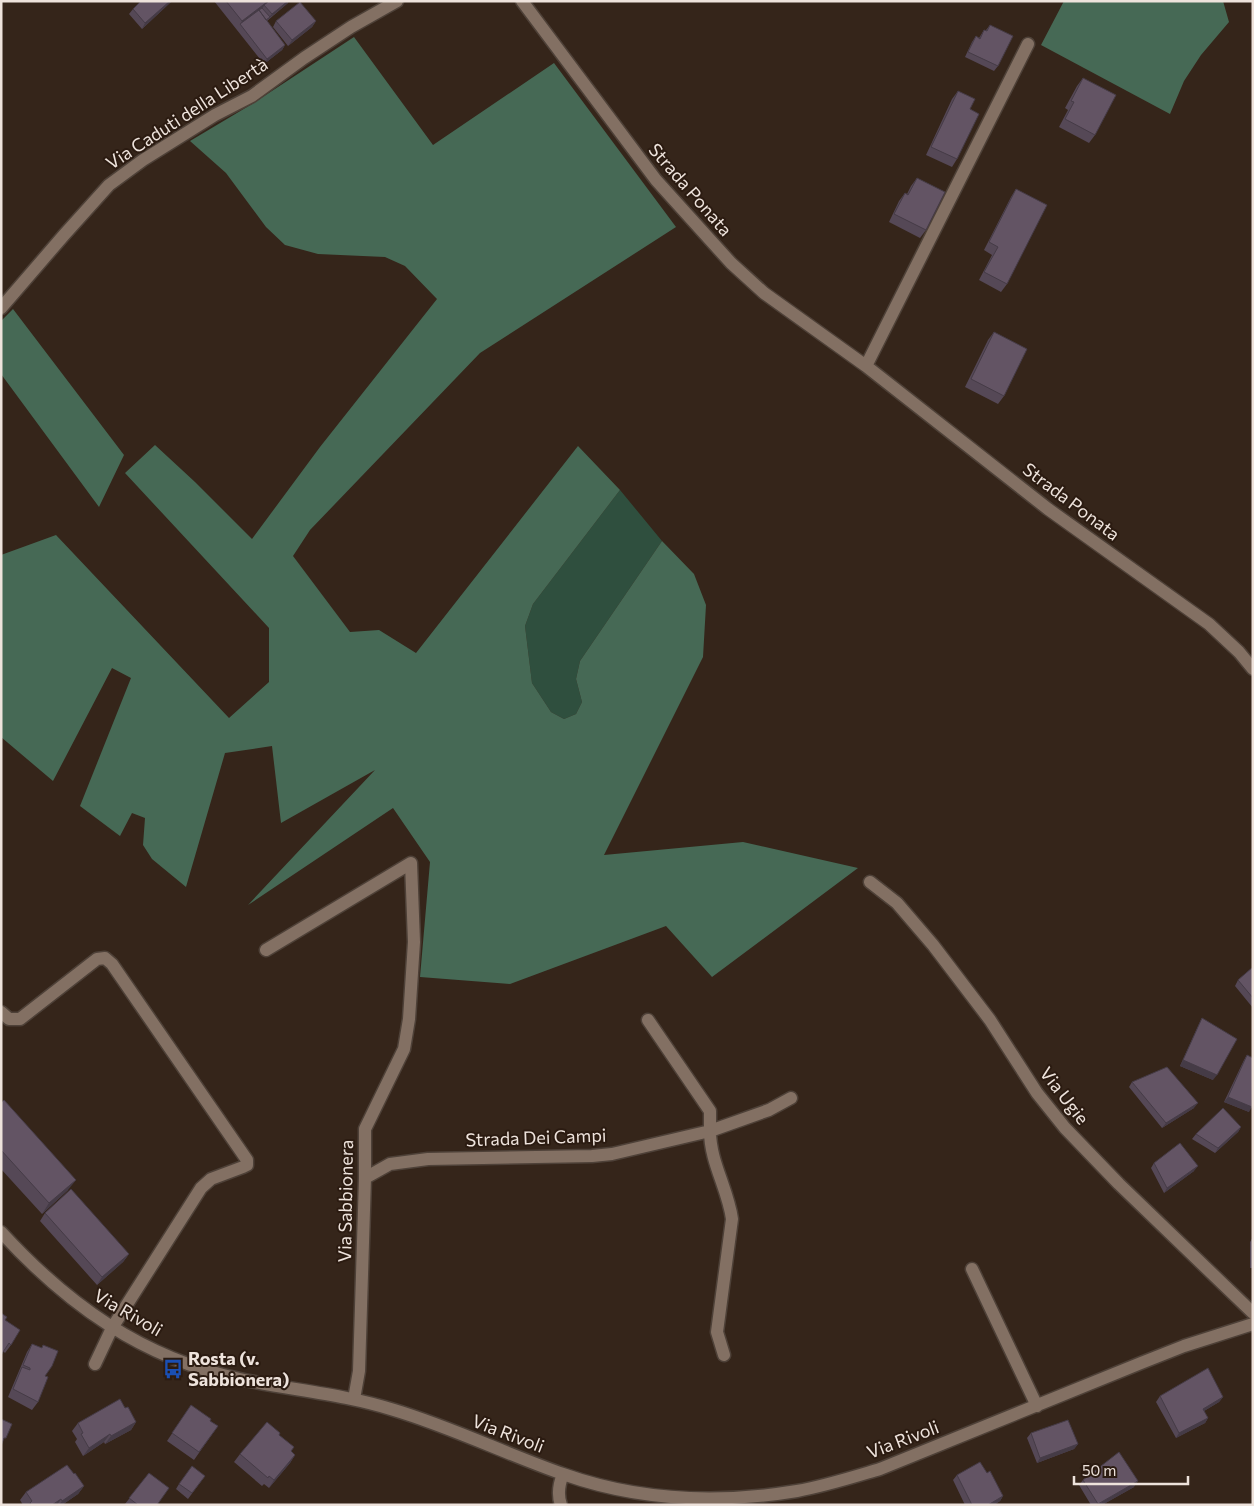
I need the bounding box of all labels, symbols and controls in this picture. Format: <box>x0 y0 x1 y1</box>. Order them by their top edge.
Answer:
street label: Via Caduti della Libertà <box>101 53 271 174</box>
street label: Strada Ponata <box>644 138 737 240</box>
street label: Strada Ponata <box>1019 458 1124 545</box>
street label: Via Ugie <box>1036 1062 1094 1129</box>
street label: Strada Dei Campi <box>465 1124 607 1150</box>
street label: Via Sabbionera <box>333 1139 357 1263</box>
street label: Via Rivoli <box>90 1284 167 1341</box>
place label: Rosta (v. Sabbionera) <box>188 1347 289 1390</box>
bus stop icon: Rosta (v. Sabbionera) <box>162 1358 184 1380</box>
street label: Via Rivoli <box>469 1409 547 1457</box>
street label: Via Rivoli <box>864 1415 942 1463</box>
scale bar <box>1074 1454 1188 1486</box>
text: 50 m <box>1082 1461 1116 1479</box>

